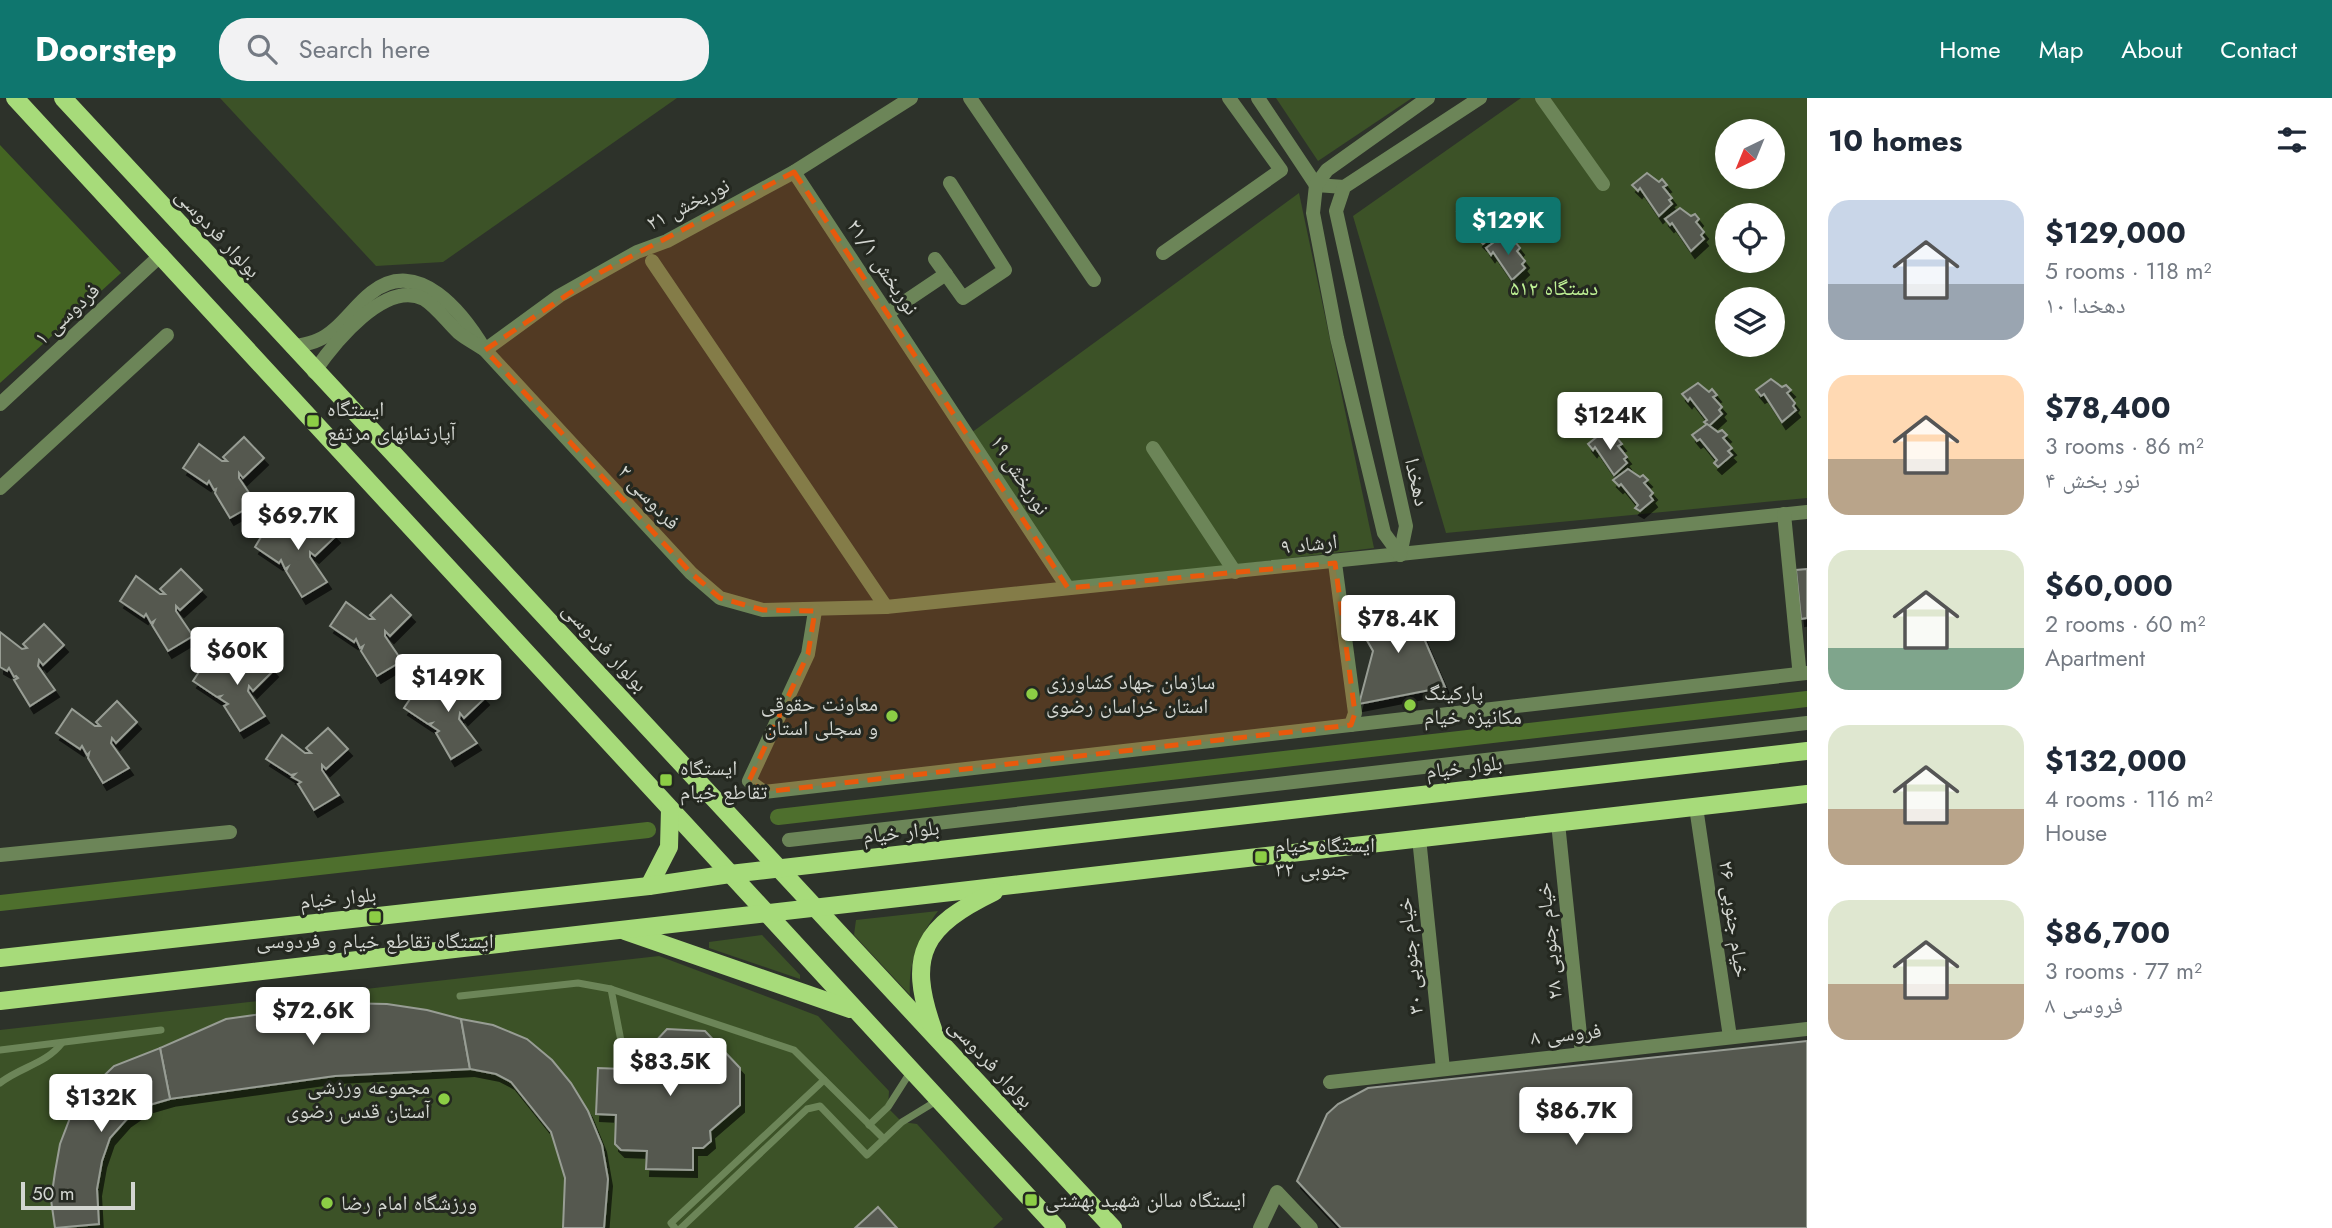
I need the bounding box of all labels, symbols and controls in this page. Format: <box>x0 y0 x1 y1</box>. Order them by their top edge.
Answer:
search box <box>219 18 709 81</box>
text: Doorstep <box>35 26 177 73</box>
icon: search <box>243 30 281 68</box>
text: Search here <box>299 30 430 68</box>
text: Home <box>1939 32 2001 67</box>
text: Map <box>2039 32 2083 67</box>
text: About <box>2121 32 2182 67</box>
text: Contact <box>2220 32 2297 67</box>
north arrow <box>1715 119 1785 189</box>
map controls <box>1715 119 1785 357</box>
text: 10 homes <box>1828 119 1962 162</box>
icon: filters <box>2273 121 2311 159</box>
street label: نوربخش ۲۱ <box>641 170 735 238</box>
street label: بولوار فردوسی <box>168 181 268 285</box>
pin: $129K <box>1459 198 1557 257</box>
text: $129K <box>1472 203 1544 237</box>
button: locate <box>1715 203 1785 273</box>
text: $129,000 <box>2045 211 2186 254</box>
street label: نوربخش ۲۱/۱ <box>840 213 926 321</box>
icon: home <box>1884 228 1968 312</box>
text: 5 rooms · 118 m² <box>2045 254 2212 288</box>
park label: ۵۱۲ دستگاه <box>1510 273 1598 303</box>
street label: فردوسی ۱ <box>28 276 106 352</box>
button: layers <box>1715 287 1785 357</box>
text: دهخدا ۱۰ <box>2045 288 2125 322</box>
text: $78,400 <box>2045 386 2171 429</box>
pin: $124K <box>1561 392 1659 452</box>
place label: ایستگاه آپارتمانهای مرتفع <box>327 394 456 448</box>
text: $124K <box>1573 398 1647 432</box>
icon: home <box>1884 403 1968 487</box>
marker: ایستگاه آپارتمانهای مرتفع <box>305 413 321 429</box>
street label: نوربخش ۱۹ <box>983 429 1057 521</box>
text: 3 rooms · 86 m² <box>2045 429 2204 463</box>
street label: دهخدا <box>1397 455 1437 509</box>
street label: فردوسی ۲ <box>611 458 687 536</box>
text: نور بخش ۴ <box>2045 463 2140 497</box>
pin: $69.7K <box>241 492 355 552</box>
text: $69.7K <box>258 498 338 532</box>
street label: ارشاد ۹ <box>1279 526 1339 562</box>
text: $60,000 <box>2045 564 2173 607</box>
icon: home <box>1884 578 1968 662</box>
street label: بولوار فردوسی <box>555 595 655 699</box>
pin: $78.4K <box>1341 596 1455 655</box>
text: $78.4K <box>1357 601 1439 635</box>
text: 2 rooms · 60 m² <box>2045 607 2205 641</box>
pin: $60K <box>196 628 278 687</box>
text: $60K <box>207 633 268 667</box>
text: Apartment <box>2045 641 2145 675</box>
pin: $149K <box>399 654 497 714</box>
text: $149K <box>411 660 485 694</box>
place label: سازمان جهاد کشاورزی استان خراسان رضوی <box>1046 667 1215 721</box>
place label: پارکینگ مکانیزه خیام <box>1424 678 1522 732</box>
marker: سازمان جهاد کشاورزی استان خراسان رضوی <box>1024 686 1040 702</box>
place label: معاونت حقوقی و سجلی استان <box>761 689 878 743</box>
marker: پارکینگ مکانیزه خیام <box>1402 697 1418 713</box>
marker: معاونت حقوقی و سجلی استان <box>884 708 900 724</box>
text: $132,000 <box>2045 739 2187 782</box>
street label: بلوار خیام <box>1424 747 1504 787</box>
place label: ایستگاه تقاطع خیام <box>680 753 767 807</box>
icon: home <box>1884 753 1968 837</box>
marker: ایستگاه تقاطع خیام <box>658 772 674 788</box>
text: 4 rooms · 116 m² <box>2045 782 2213 816</box>
street label: بلوار خیام <box>861 812 941 852</box>
text: House <box>2045 816 2107 850</box>
place label: ایستگاه خیام جنوبی ۳۲ <box>1275 830 1375 884</box>
marker: ایستگاه خیام جنوبی ۳۲ <box>1253 849 1269 865</box>
street label: خیام جنوبی ۲۶ <box>1711 859 1757 979</box>
street label: بلوار خیام <box>298 879 378 917</box>
street label: خیام جنوبی ۲۸ <box>1528 881 1570 1001</box>
street label: خیام جنوبی ۳۰ <box>1389 896 1431 1016</box>
marker: ایستگاه تقاطع خیام و فردوسی <box>367 909 383 925</box>
text: $86,700 <box>2045 911 2170 954</box>
place label: ایستگاه تقاطع خیام و فردوسی <box>256 926 494 956</box>
icon: home <box>1884 928 1968 1012</box>
text: 3 rooms · 77 m² <box>2045 954 2202 988</box>
pin: $72.6K <box>256 988 370 1047</box>
text: فروسی ۸ <box>2045 988 2123 1022</box>
text: $72.6K <box>272 993 354 1027</box>
street label: بولوار فردوسی <box>941 1011 1041 1115</box>
street label: فروسی ۸ <box>1529 1015 1603 1053</box>
pin: $83.5K <box>613 1038 727 1098</box>
text: $83.5K <box>630 1044 710 1078</box>
place label: مجموعه ورزشی آستان قدس رضوی <box>286 1072 431 1126</box>
pin: $132K <box>52 1074 150 1134</box>
text: $132K <box>65 1080 137 1114</box>
pin: $86.7K <box>1519 1088 1633 1147</box>
marker: مجموعه ورزشی آستان قدس رضوی <box>436 1091 452 1107</box>
text: $86.7K <box>1535 1093 1617 1127</box>
scale bar <box>21 1179 135 1211</box>
text: 50 m <box>32 1180 75 1207</box>
place label: ایستگاه سالن شهید بهشتی <box>1045 1185 1246 1215</box>
place label: ورزشگاه امام رضا <box>341 1188 477 1218</box>
marker: ایستگاه سالن شهید بهشتی <box>1023 1192 1039 1208</box>
marker: ورزشگاه امام رضا <box>319 1195 335 1211</box>

